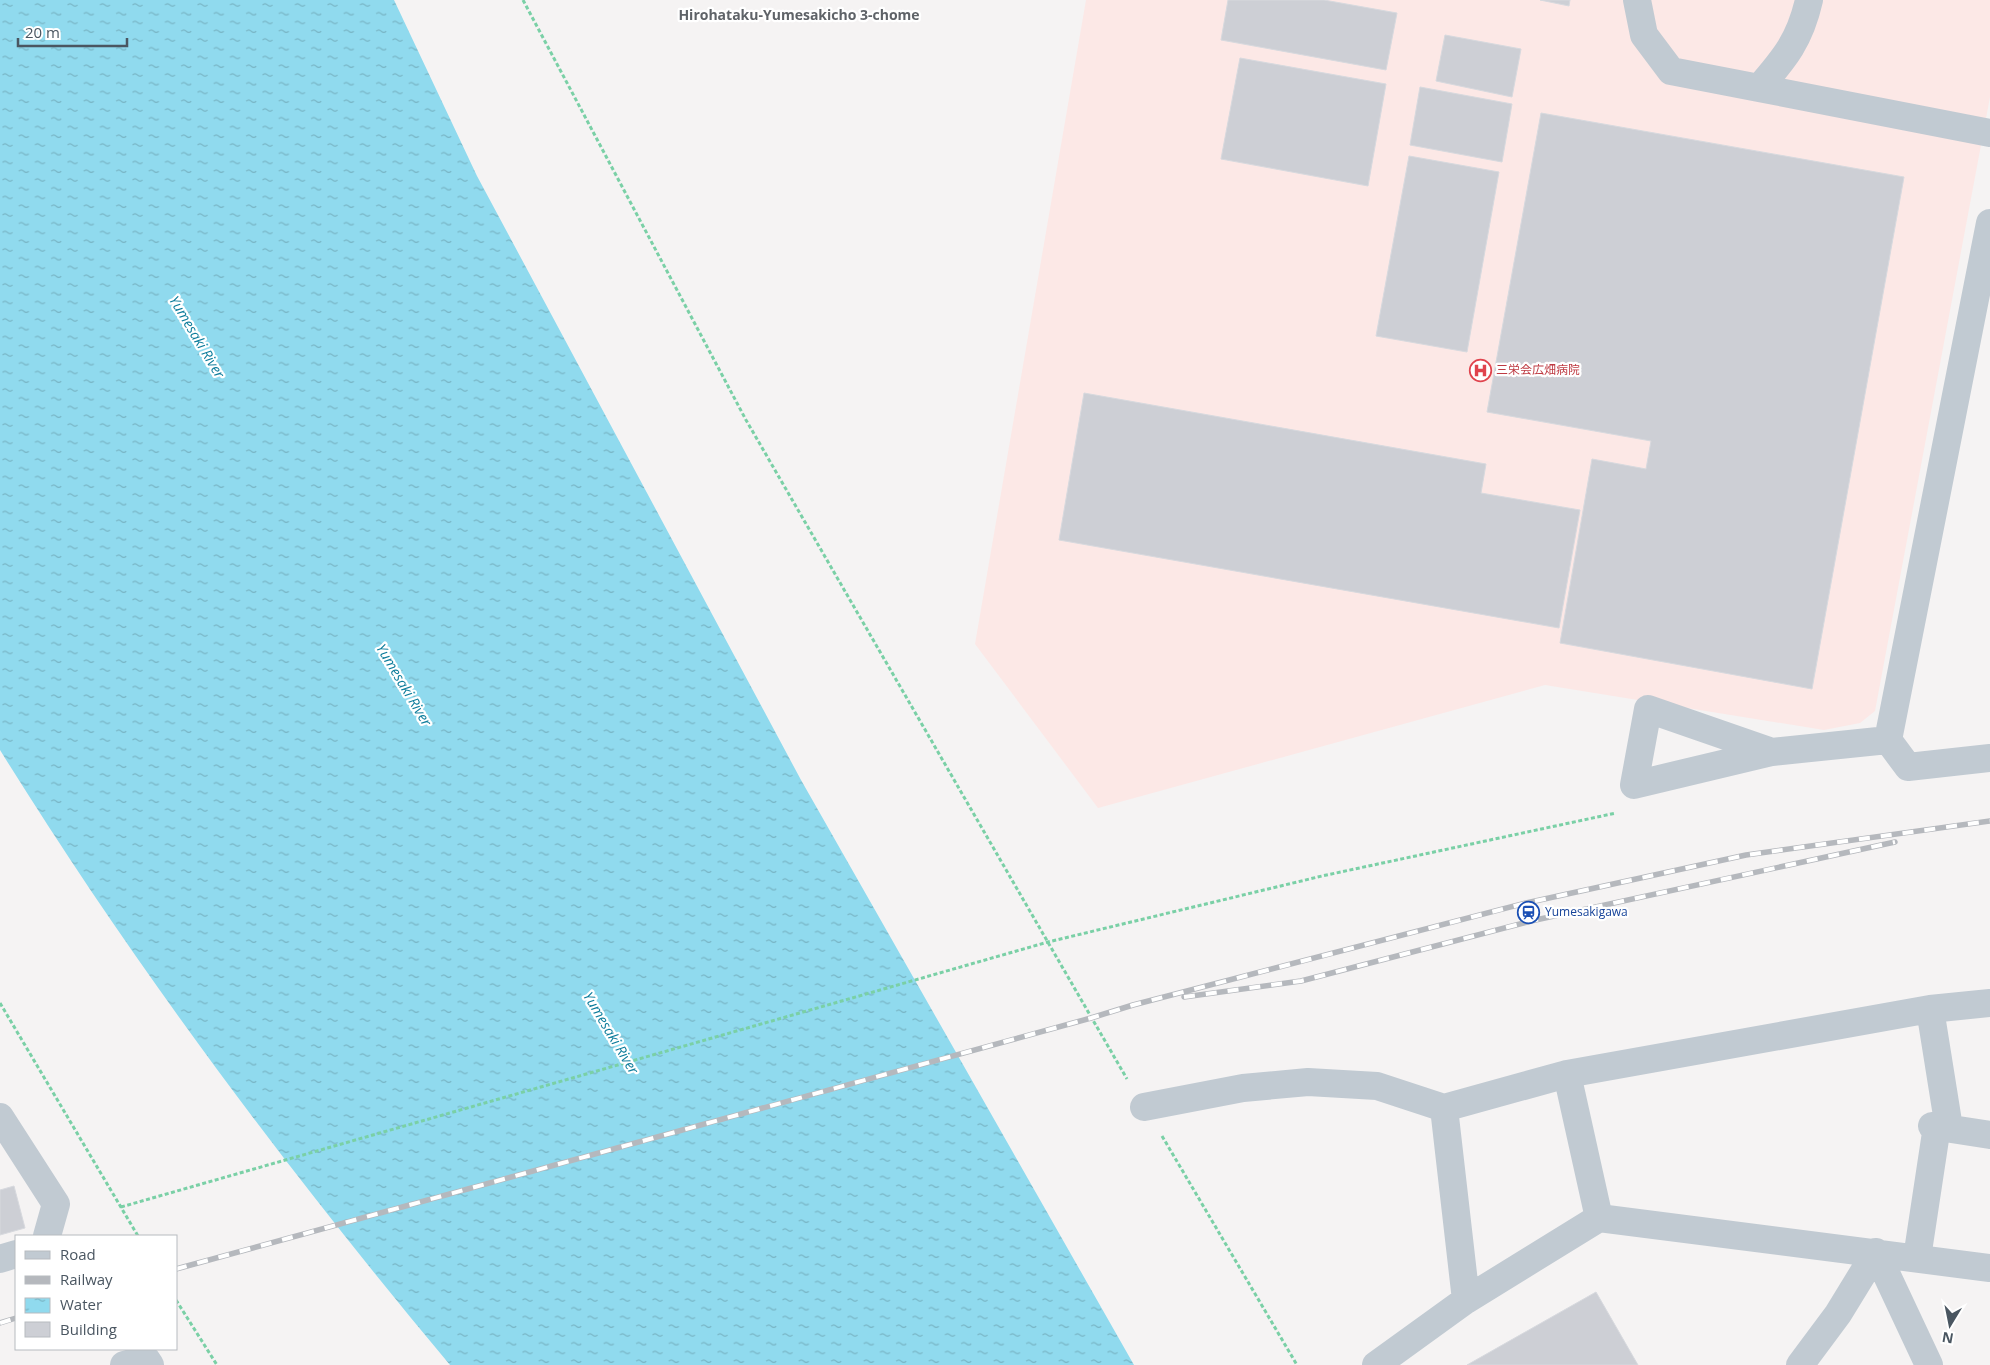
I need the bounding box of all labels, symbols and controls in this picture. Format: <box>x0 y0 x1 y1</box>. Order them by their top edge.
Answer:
district label: Hirohataku-Yumesakicho 3-chome <box>678 5 920 24</box>
scale bar <box>18 15 126 47</box>
text: 20 m <box>25 22 60 42</box>
water label: Yumesaki River <box>165 292 230 382</box>
hospital icon: 三栄会広畑病院 <box>1468 358 1492 382</box>
place label: 三栄会広畑病院 <box>1496 361 1580 378</box>
water label: Yumesaki River <box>372 640 437 730</box>
station icon: Yumesakigawa <box>1517 900 1541 924</box>
place label: Yumesakigawa <box>1545 903 1628 920</box>
water label: Yumesaki River <box>579 988 644 1078</box>
legend <box>15 1235 178 1350</box>
text: Road <box>60 1244 96 1264</box>
text: Railway <box>60 1269 113 1289</box>
text: Water <box>60 1294 102 1314</box>
north arrow <box>1925 1300 1975 1350</box>
text: Building <box>60 1319 117 1339</box>
text: N <box>1940 1328 1955 1349</box>

